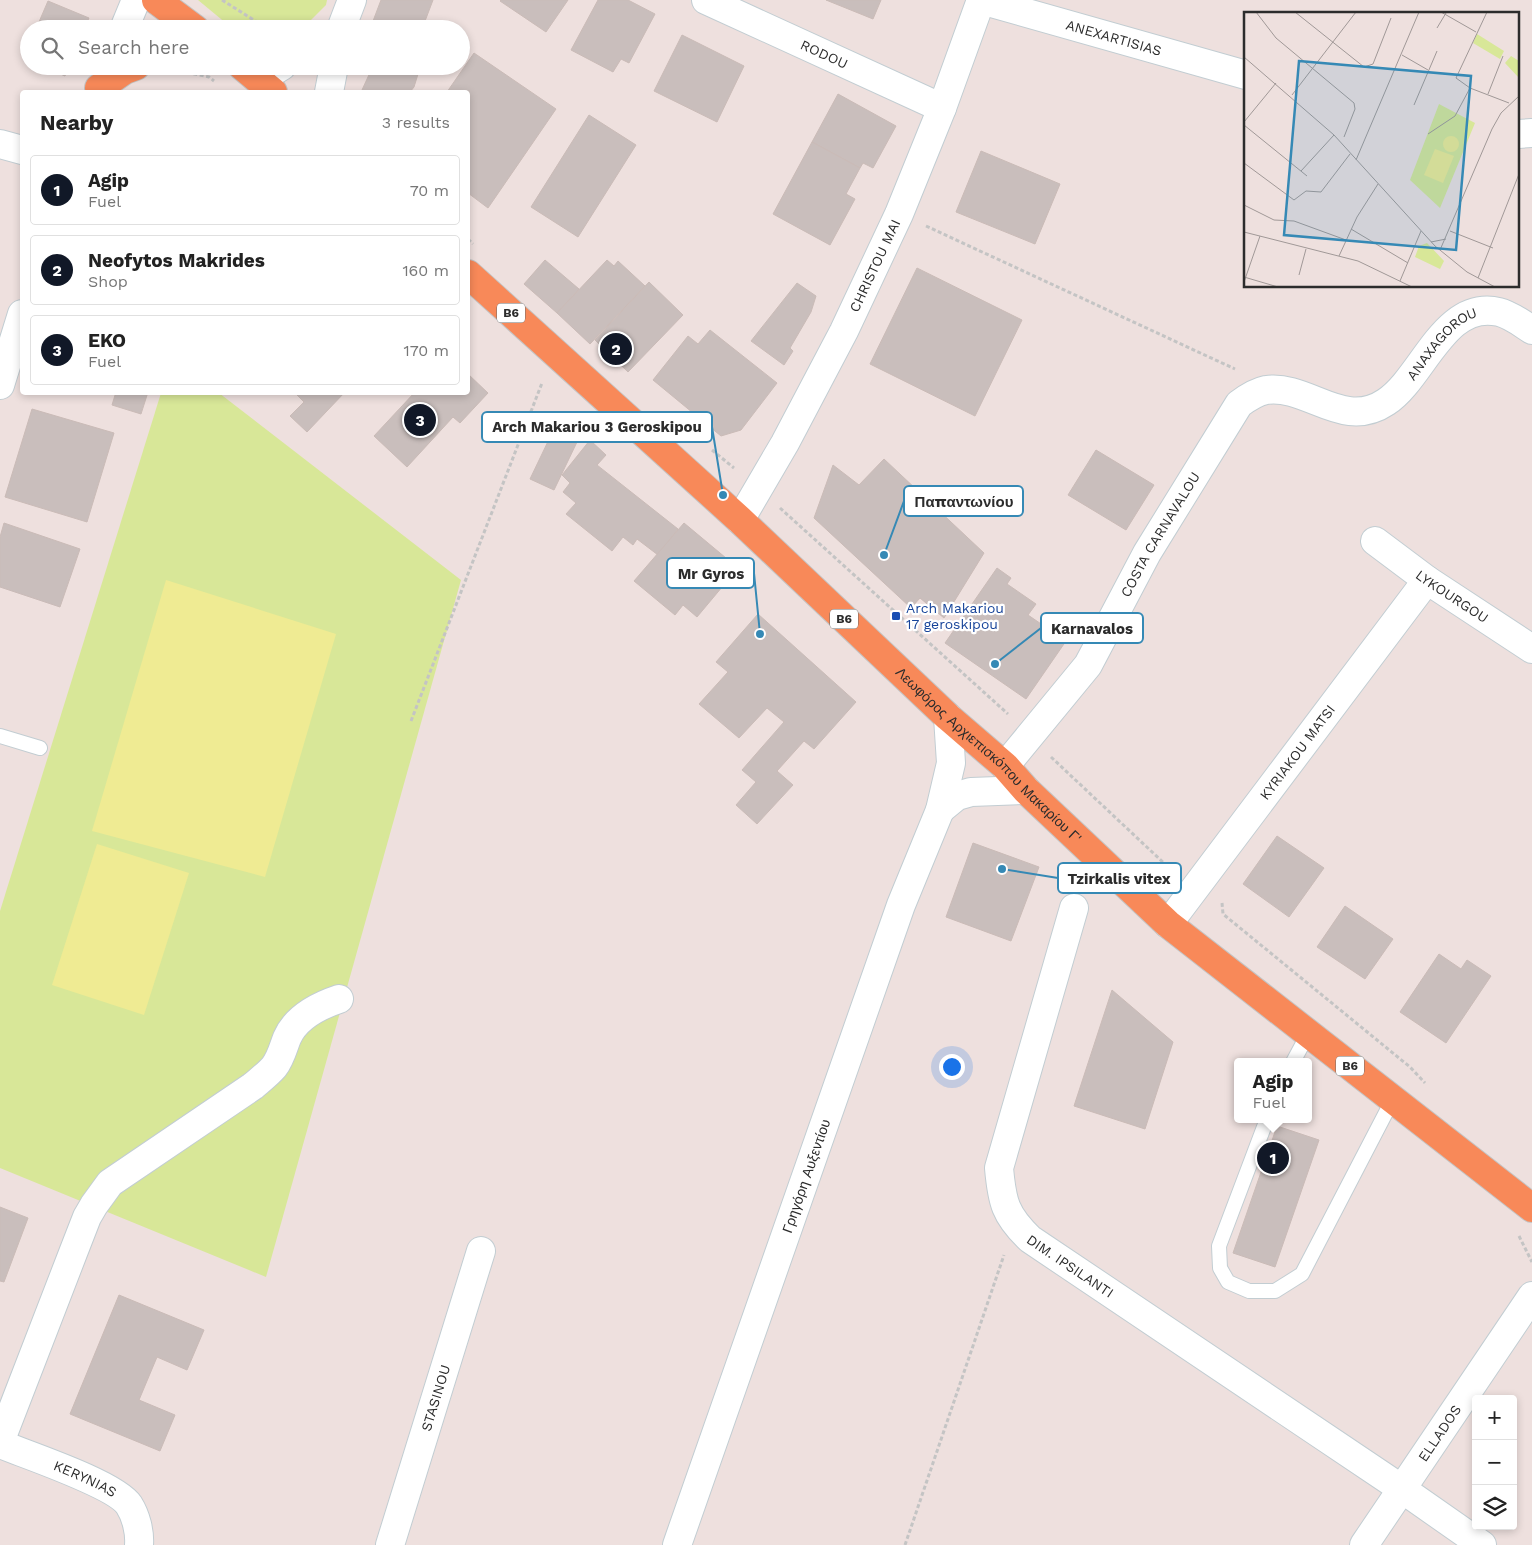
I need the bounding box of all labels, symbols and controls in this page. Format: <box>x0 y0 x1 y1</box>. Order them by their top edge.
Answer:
inset map <box>1244 12 1520 288</box>
street label: ANEXARTISIAS <box>1064 16 1164 59</box>
search box <box>20 20 470 75</box>
icon: search <box>38 34 66 62</box>
text: Search here <box>78 36 189 59</box>
street label: RODOU <box>798 36 850 72</box>
text: Nearby <box>40 110 113 135</box>
text: 3 results <box>382 113 450 132</box>
text: Agip <box>88 169 129 192</box>
text: 1 <box>54 181 60 200</box>
text: 70 m <box>410 181 449 200</box>
text: Fuel <box>88 192 121 211</box>
street label: CHRISTOU MAI <box>846 217 903 315</box>
text: Neofytos Makrides <box>88 249 265 272</box>
text: 2 <box>52 261 62 280</box>
text: 160 m <box>402 261 449 280</box>
text: Shop <box>88 272 128 291</box>
road number: B6 <box>497 304 525 322</box>
street label: ANAXAGOROU <box>1403 304 1479 383</box>
text: EKO <box>88 329 126 352</box>
pin: 2 <box>600 330 632 368</box>
text: 3 <box>52 341 62 360</box>
text: 170 m <box>403 341 449 360</box>
text: Fuel <box>88 352 121 371</box>
pin: 3 <box>404 401 436 439</box>
callout: Arch Makariou 3 Geroskipou <box>482 412 712 442</box>
text: Arch Makariou 3 Geroskipou <box>492 418 702 436</box>
street label: COSTA CARNAVALOU <box>1117 469 1203 600</box>
callout: Παπαντωνίου <box>904 486 1023 516</box>
text: Παπαντωνίου <box>915 493 1014 511</box>
callout: Mr Gyros <box>667 558 754 588</box>
text: Mr Gyros <box>678 565 744 583</box>
street label: LYKOURGOU <box>1413 567 1491 626</box>
place label: Arch Makariou 17 geroskipou <box>906 600 1004 632</box>
road number: B6 <box>830 610 858 628</box>
marker: Arch Makariou 17 geroskipou <box>890 610 902 622</box>
callout: Karnavalos <box>1041 613 1143 643</box>
text: Karnavalos <box>1051 620 1133 638</box>
street label: Λεωφόρος Αρχιεπισκόπου Μακαρίου Γ' <box>893 664 1085 846</box>
street label: KYRIAKOU MATSI <box>1256 702 1338 803</box>
callout: Tzirkalis vitex <box>1058 863 1181 893</box>
text: Tzirkalis vitex <box>1067 870 1171 888</box>
your location <box>939 1054 965 1080</box>
road number: B6 <box>1336 1056 1364 1076</box>
popup <box>1234 1058 1312 1123</box>
text: Agip <box>1253 1070 1293 1093</box>
text: Fuel <box>1253 1093 1286 1112</box>
street label: Γρηγόρη Αυξεντίου <box>779 1117 833 1235</box>
pin: 1 <box>1257 1139 1289 1177</box>
street label: DIM. IPSILANTI <box>1024 1231 1117 1301</box>
street label: STASINOU <box>418 1363 453 1433</box>
map controls <box>1472 1395 1517 1530</box>
button: + <box>1472 1395 1517 1440</box>
street label: ELLADOS <box>1415 1402 1464 1464</box>
button: − <box>1472 1440 1517 1485</box>
street label: KERYNIAS <box>51 1457 120 1500</box>
button: layers <box>1472 1485 1517 1530</box>

